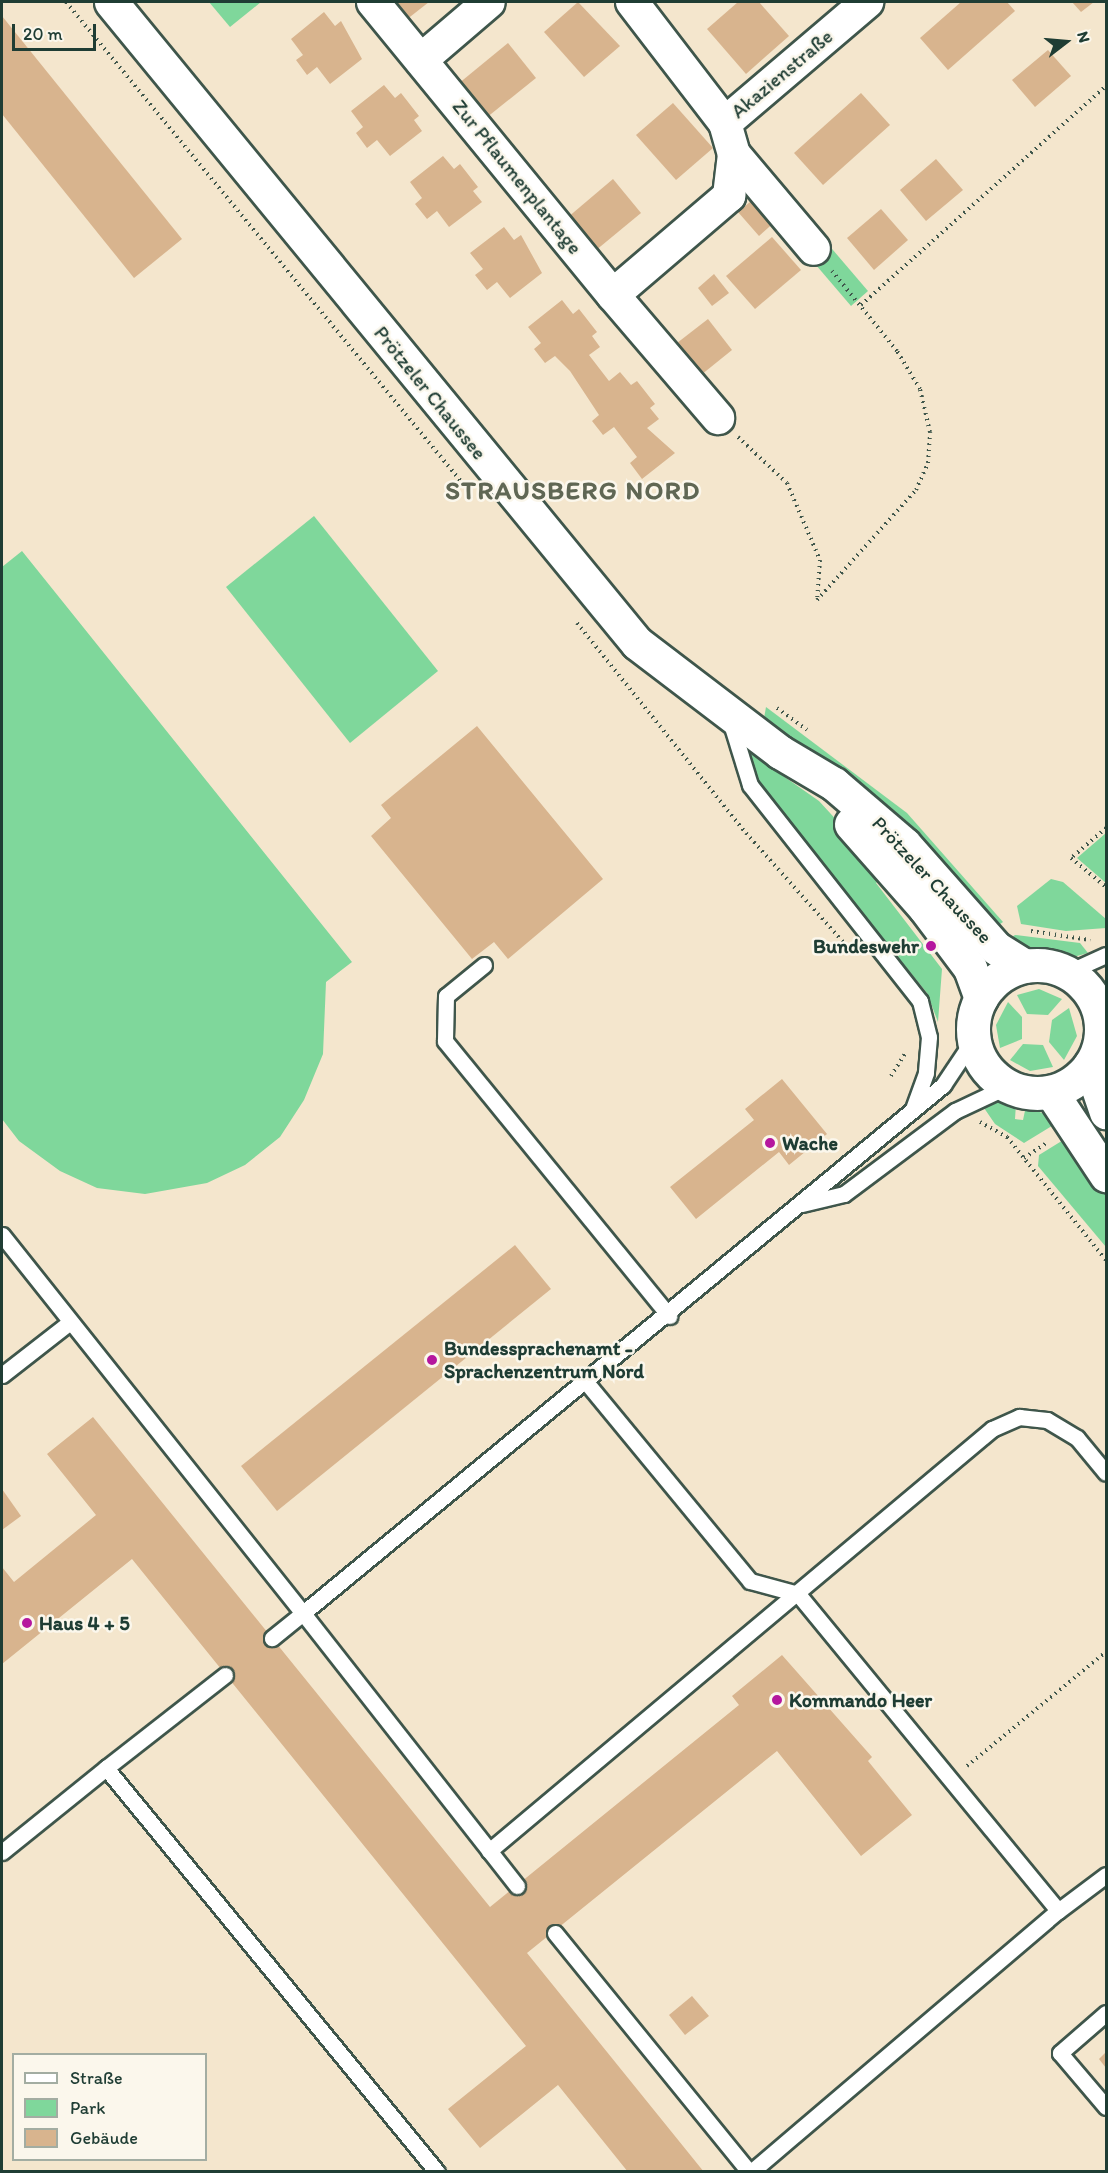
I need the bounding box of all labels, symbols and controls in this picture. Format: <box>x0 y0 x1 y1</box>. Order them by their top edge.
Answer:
scale bar <box>15 12 99 50</box>
north arrow <box>1036 12 1096 72</box>
text: 20 m <box>23 23 63 45</box>
street label: Akazienstraße <box>726 25 838 123</box>
text: N <box>1073 29 1094 45</box>
street label: Zur Pflaumenplantage <box>447 94 587 260</box>
street label: Prötzeler Chaussee <box>369 321 491 465</box>
district label: STRAUSBERG NORD <box>445 475 701 507</box>
street label: Prötzeler Chaussee <box>867 811 997 949</box>
place label: Bundeswehr <box>813 934 919 958</box>
marker: Bundeswehr <box>924 939 938 953</box>
place label: Wache <box>782 1131 838 1155</box>
marker: Wache <box>763 1136 777 1150</box>
place label: Bundessprachenamt - Sprachenzentrum Nord <box>444 1336 644 1383</box>
marker: Bundessprachenamt - Sprachenzentrum Nord <box>425 1353 439 1367</box>
place label: Haus 4 + 5 <box>39 1611 130 1635</box>
marker: Haus 4 + 5 <box>20 1616 34 1630</box>
place label: Kommando Heer <box>789 1688 933 1712</box>
marker: Kommando Heer <box>770 1693 784 1707</box>
legend <box>12 2053 207 2161</box>
text: Straße <box>70 2067 123 2089</box>
text: Park <box>70 2097 105 2119</box>
text: Gebäude <box>70 2127 138 2149</box>

